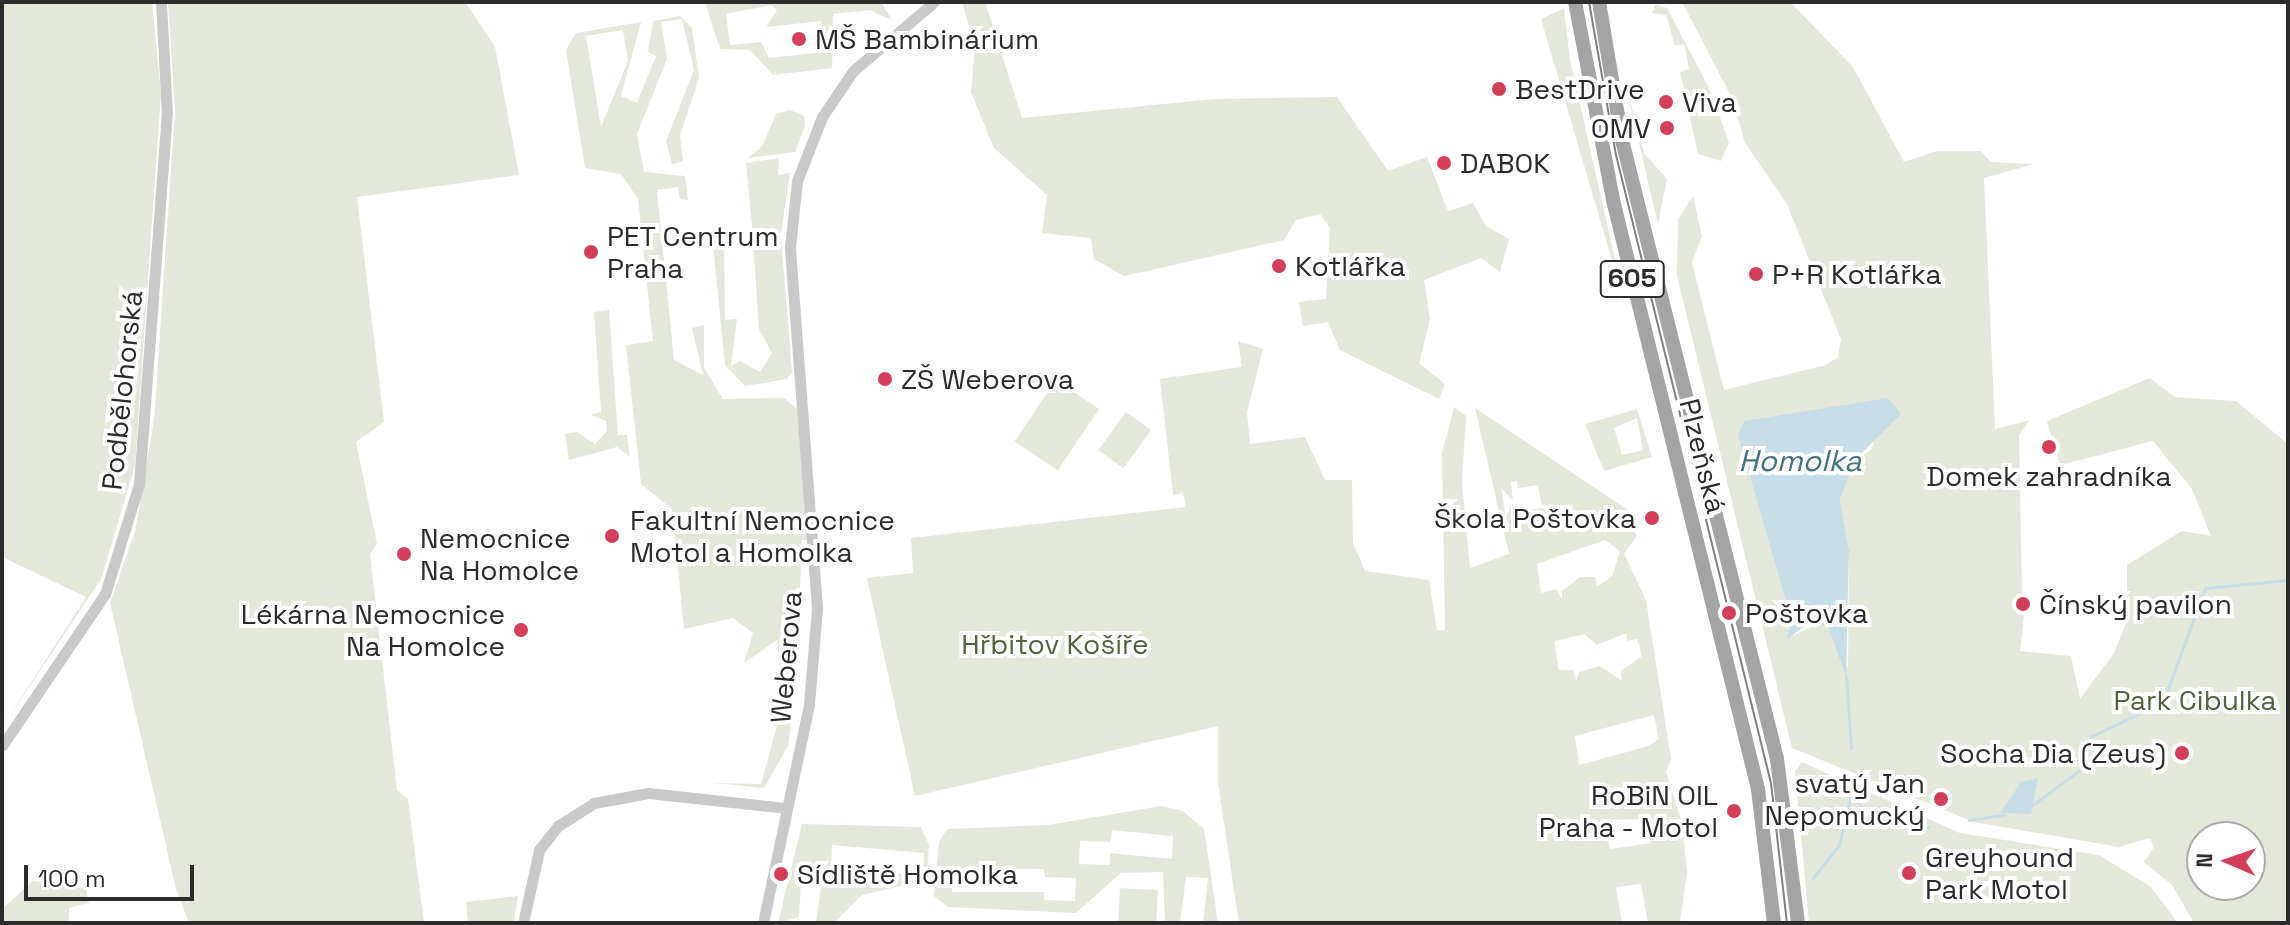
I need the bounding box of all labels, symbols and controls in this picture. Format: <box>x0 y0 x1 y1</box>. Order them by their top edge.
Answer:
place label: MŠ Bambinárium <box>815 22 1039 56</box>
marker: MŠ Bambinárium <box>790 30 808 48</box>
place label: BestDrive <box>1515 72 1644 106</box>
marker: BestDrive <box>1490 80 1508 98</box>
place label: Viva <box>1682 85 1737 119</box>
marker: Viva <box>1657 93 1675 111</box>
place label: OMV <box>1591 111 1651 145</box>
marker: OMV <box>1658 119 1676 137</box>
place label: DABOK <box>1460 146 1550 180</box>
marker: DABOK <box>1435 154 1453 172</box>
place label: PET Centrum Praha <box>607 219 779 285</box>
marker: PET Centrum Praha <box>582 243 600 261</box>
place label: Kotlářka <box>1295 249 1406 283</box>
marker: Kotlářka <box>1270 257 1288 275</box>
road number: 605 <box>1598 257 1666 301</box>
place label: P+R Kotlářka <box>1772 257 1942 291</box>
marker: P+R Kotlářka <box>1747 265 1765 283</box>
street label: Podbělohorská <box>95 288 149 492</box>
place label: ZŠ Weberova <box>901 362 1074 396</box>
marker: ZŠ Weberova <box>876 370 894 388</box>
street label: Plzeňská <box>1673 395 1733 517</box>
marker: Domek zahradníka <box>2040 438 2058 456</box>
water label: Homolka <box>1739 443 1861 479</box>
place label: Domek zahradníka <box>1926 459 2172 493</box>
place label: Škola Poštovka <box>1434 501 1636 535</box>
place label: Fakultní Nemocnice Motol a Homolka <box>630 503 895 569</box>
marker: Škola Poštovka <box>1643 509 1661 527</box>
place label: Nemocnice Na Homolce <box>420 521 579 587</box>
marker: Fakultní Nemocnice Motol a Homolka <box>601 525 623 547</box>
marker: Nemocnice Na Homolce <box>395 545 413 563</box>
place label: Čínský pavilon <box>2039 587 2232 621</box>
street label: Weberova <box>763 589 809 725</box>
marker: Čínský pavilon <box>2014 595 2032 613</box>
place label: Poštovka <box>1745 596 1868 630</box>
place label: Lékárna Nemocnice Na Homolce <box>241 597 505 663</box>
marker: Poštovka <box>1720 604 1738 622</box>
marker: Lékárna Nemocnice Na Homolce <box>512 621 530 639</box>
park label: Hřbitov Košíře <box>961 627 1149 661</box>
park label: Park Cibulka <box>2113 683 2277 717</box>
place label: Socha Dia (Zeus) <box>1940 736 2166 770</box>
marker: Socha Dia (Zeus) <box>2173 744 2191 762</box>
place label: svatý Jan Nepomucký <box>1765 766 1925 832</box>
place label: RoBiN OIL Praha - Motol <box>1537 778 1718 844</box>
marker: svatý Jan Nepomucký <box>1932 790 1950 808</box>
marker: RoBiN OIL Praha - Motol <box>1725 802 1743 820</box>
north arrow <box>2186 821 2266 901</box>
place label: Greyhound Park Motol <box>1925 840 2074 906</box>
scale bar <box>28 849 198 899</box>
text: N <box>2190 852 2218 868</box>
place label: Sídliště Homolka <box>797 857 1018 891</box>
text: 100 m <box>38 863 106 894</box>
marker: Greyhound Park Motol <box>1900 864 1918 882</box>
marker: Sídliště Homolka <box>772 865 790 883</box>

